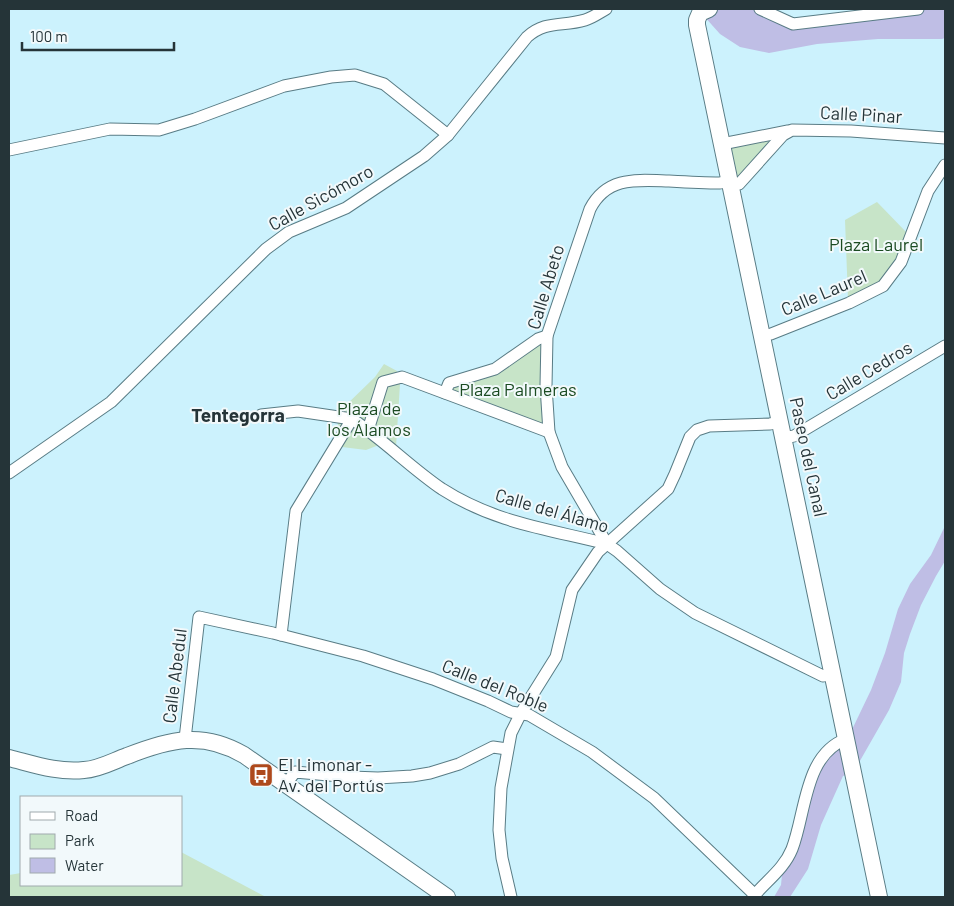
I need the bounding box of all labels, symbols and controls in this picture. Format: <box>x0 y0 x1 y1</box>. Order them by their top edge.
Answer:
scale bar <box>22 20 175 52</box>
text: 100 m <box>30 27 68 45</box>
street label: Calle Pinar <box>819 101 903 127</box>
street label: Calle Sicómoro <box>264 159 377 235</box>
park label: Plaza Laurel <box>829 233 923 255</box>
street label: Calle Abeto <box>522 242 568 332</box>
street label: Calle Laurel <box>778 264 870 320</box>
street label: Calle Cedros <box>821 336 916 404</box>
park label: Plaza Palmeras <box>459 378 577 400</box>
street label: Paseo del Canal <box>786 395 832 519</box>
park label: Plaza de los Álamos <box>327 397 411 440</box>
district label: Tentegorra <box>191 403 285 426</box>
street label: Calle del Álamo <box>493 483 612 537</box>
street label: Calle Abedul <box>157 627 191 725</box>
street label: Calle del Roble <box>439 654 552 716</box>
place label: El Limonar - Av. del Portús <box>278 753 384 796</box>
bus stop icon: El Limonar - Av. del Portús <box>248 762 274 788</box>
legend <box>20 796 182 886</box>
text: Road <box>65 806 98 824</box>
text: Park <box>65 831 95 849</box>
text: Water <box>65 856 104 874</box>

